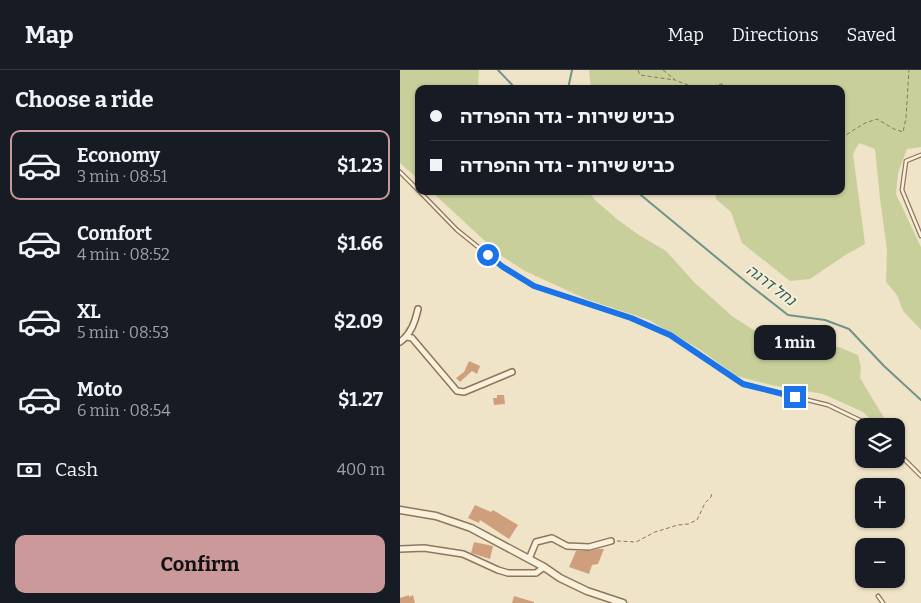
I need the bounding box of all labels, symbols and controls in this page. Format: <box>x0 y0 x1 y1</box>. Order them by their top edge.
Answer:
text: Map <box>25 21 74 49</box>
text: Map <box>668 24 704 46</box>
text: Directions <box>732 24 819 46</box>
text: Saved <box>847 24 896 46</box>
text: Choose a ride <box>15 86 154 113</box>
text: כביש שירות - גדר ההפרדה <box>460 105 675 128</box>
icon: car <box>17 143 62 188</box>
text: Economy <box>77 144 160 167</box>
text: $1.23 <box>337 154 383 177</box>
text: כביש שירות - גדר ההפרדה <box>460 154 675 177</box>
text: 3 min · 08:51 <box>77 167 167 186</box>
icon: car <box>17 221 62 266</box>
text: Comfort <box>77 222 152 245</box>
text: $1.66 <box>337 232 383 255</box>
route start <box>477 244 499 266</box>
text: 4 min · 08:52 <box>77 245 170 264</box>
water label: נחל דרגה <box>743 261 800 310</box>
icon: car <box>17 299 62 344</box>
text: XL <box>77 300 101 323</box>
text: $2.09 <box>334 310 383 333</box>
text: 5 min · 08:53 <box>77 323 169 342</box>
callout: 1 min <box>754 325 836 360</box>
text: 1 min <box>775 333 815 352</box>
icon: car <box>17 377 62 422</box>
text: Moto <box>77 378 123 401</box>
route end <box>784 386 806 408</box>
text: $1.27 <box>338 388 383 411</box>
text: 6 min · 08:54 <box>77 401 171 420</box>
map controls <box>855 418 905 588</box>
button: layers <box>855 418 905 468</box>
icon: cash <box>15 456 43 484</box>
text: Cash <box>55 458 98 481</box>
text: 400 m <box>337 460 385 479</box>
button: + <box>855 478 905 528</box>
button: Confirm <box>15 535 385 593</box>
button: − <box>855 538 905 588</box>

